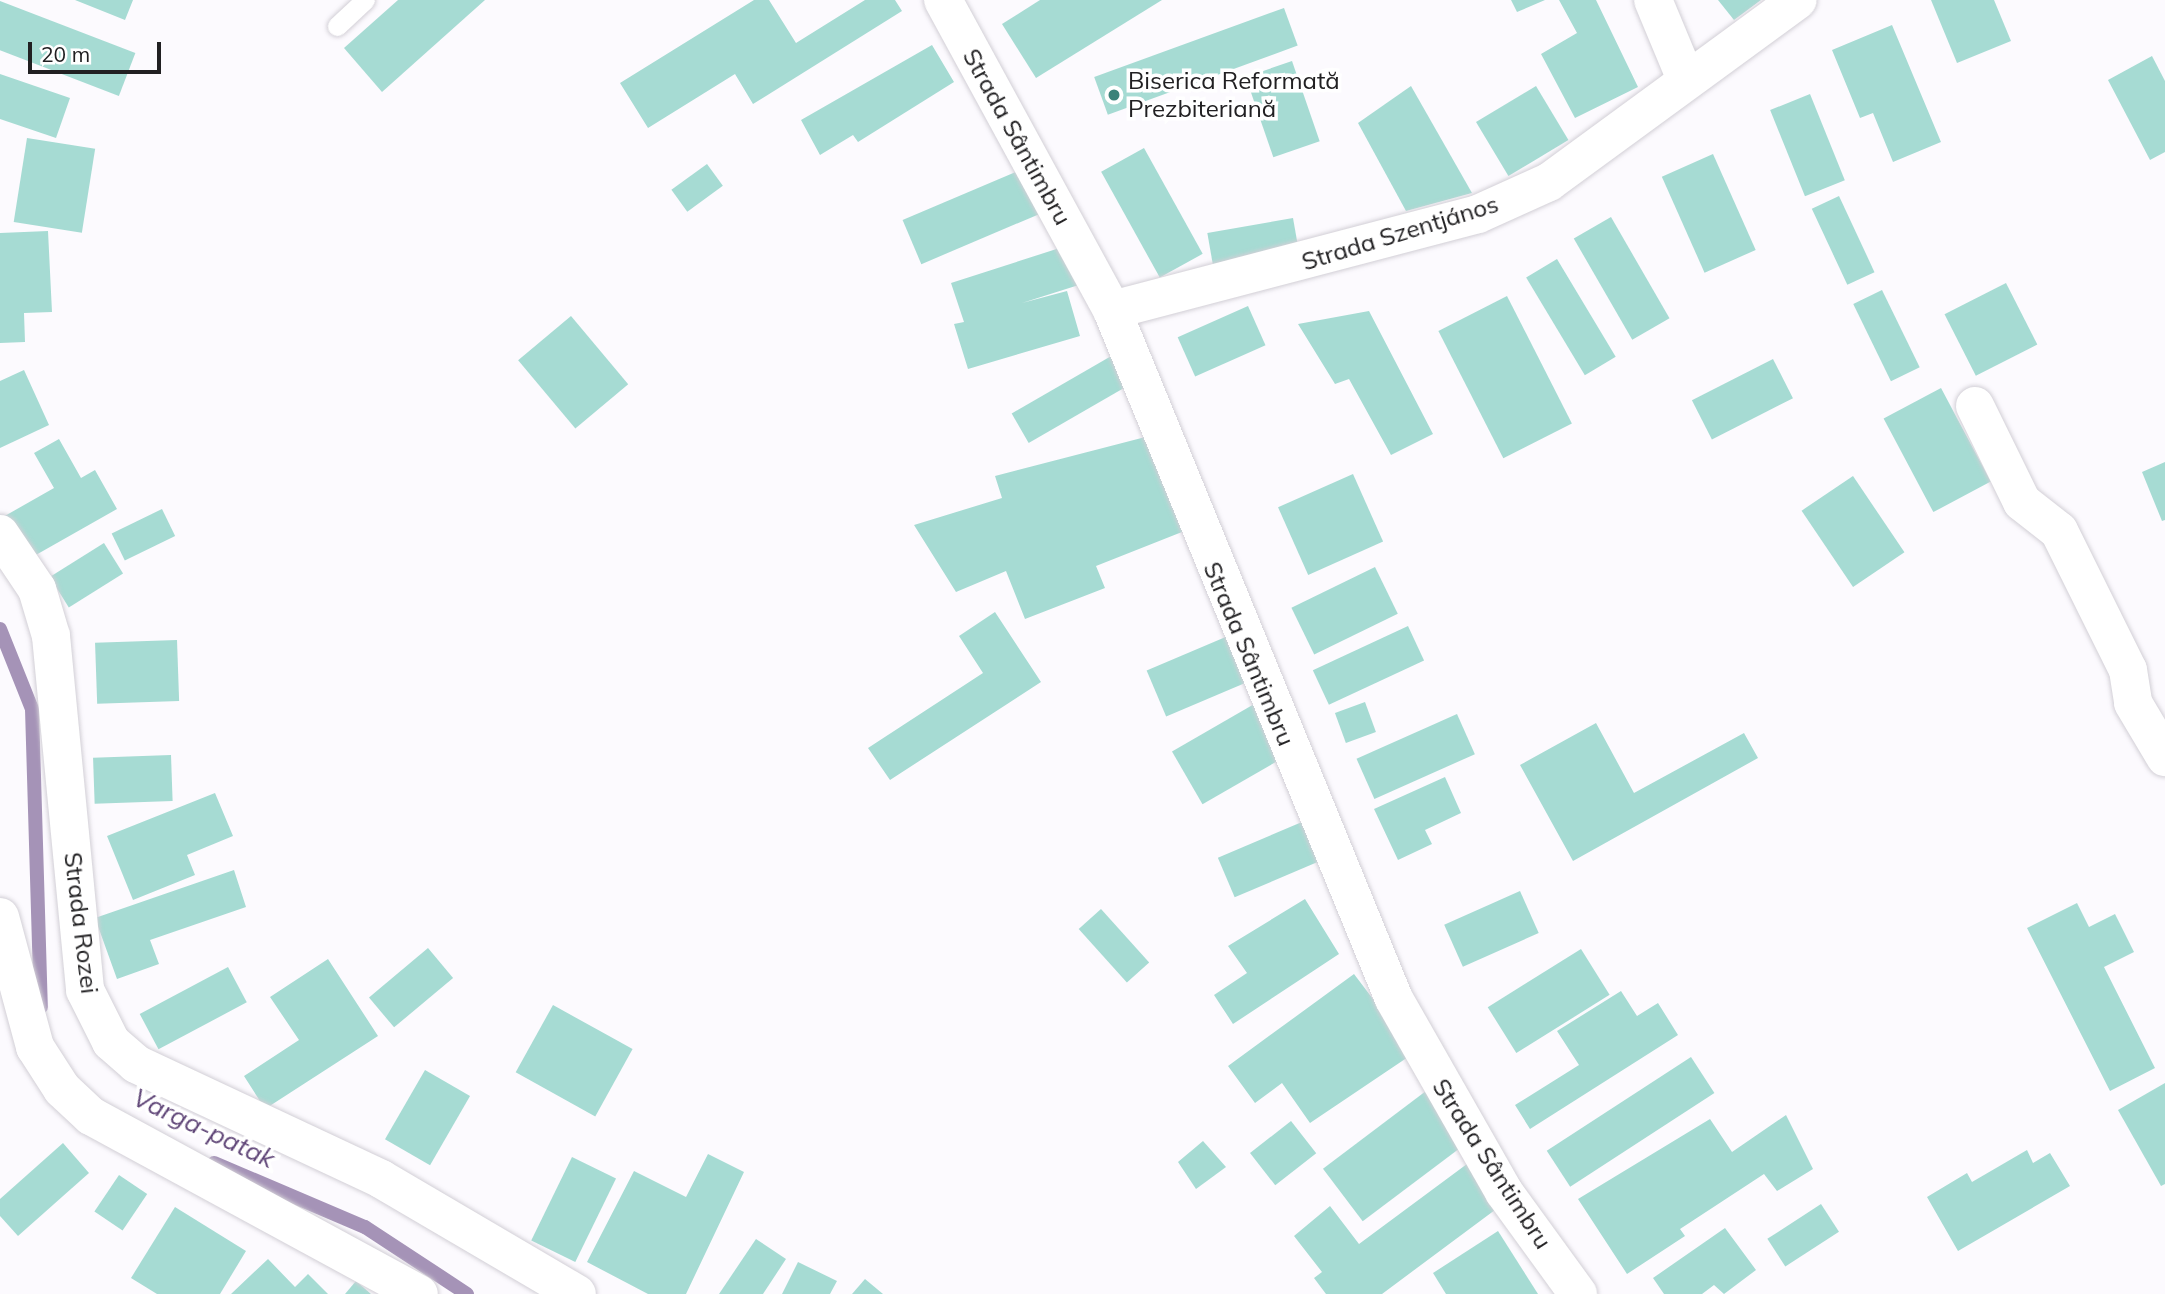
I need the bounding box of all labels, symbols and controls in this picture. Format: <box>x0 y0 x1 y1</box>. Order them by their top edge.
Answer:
scale bar <box>32 28 164 72</box>
text: 20 m <box>41 41 90 67</box>
street label: Strada Sântimbru <box>957 44 1077 230</box>
place label: Biserica Reformată Prezbiteriană <box>1128 67 1340 123</box>
marker: Biserica Reformată Prezbiteriană <box>1106 87 1122 103</box>
street label: Strada Szentjános <box>1298 189 1502 277</box>
street label: Strada Sântimbru <box>1197 558 1301 750</box>
street label: Strada Rozei <box>58 851 104 995</box>
street label: Strada Sântimbru <box>1426 1074 1558 1254</box>
water label: Varga-patak <box>128 1081 280 1175</box>

